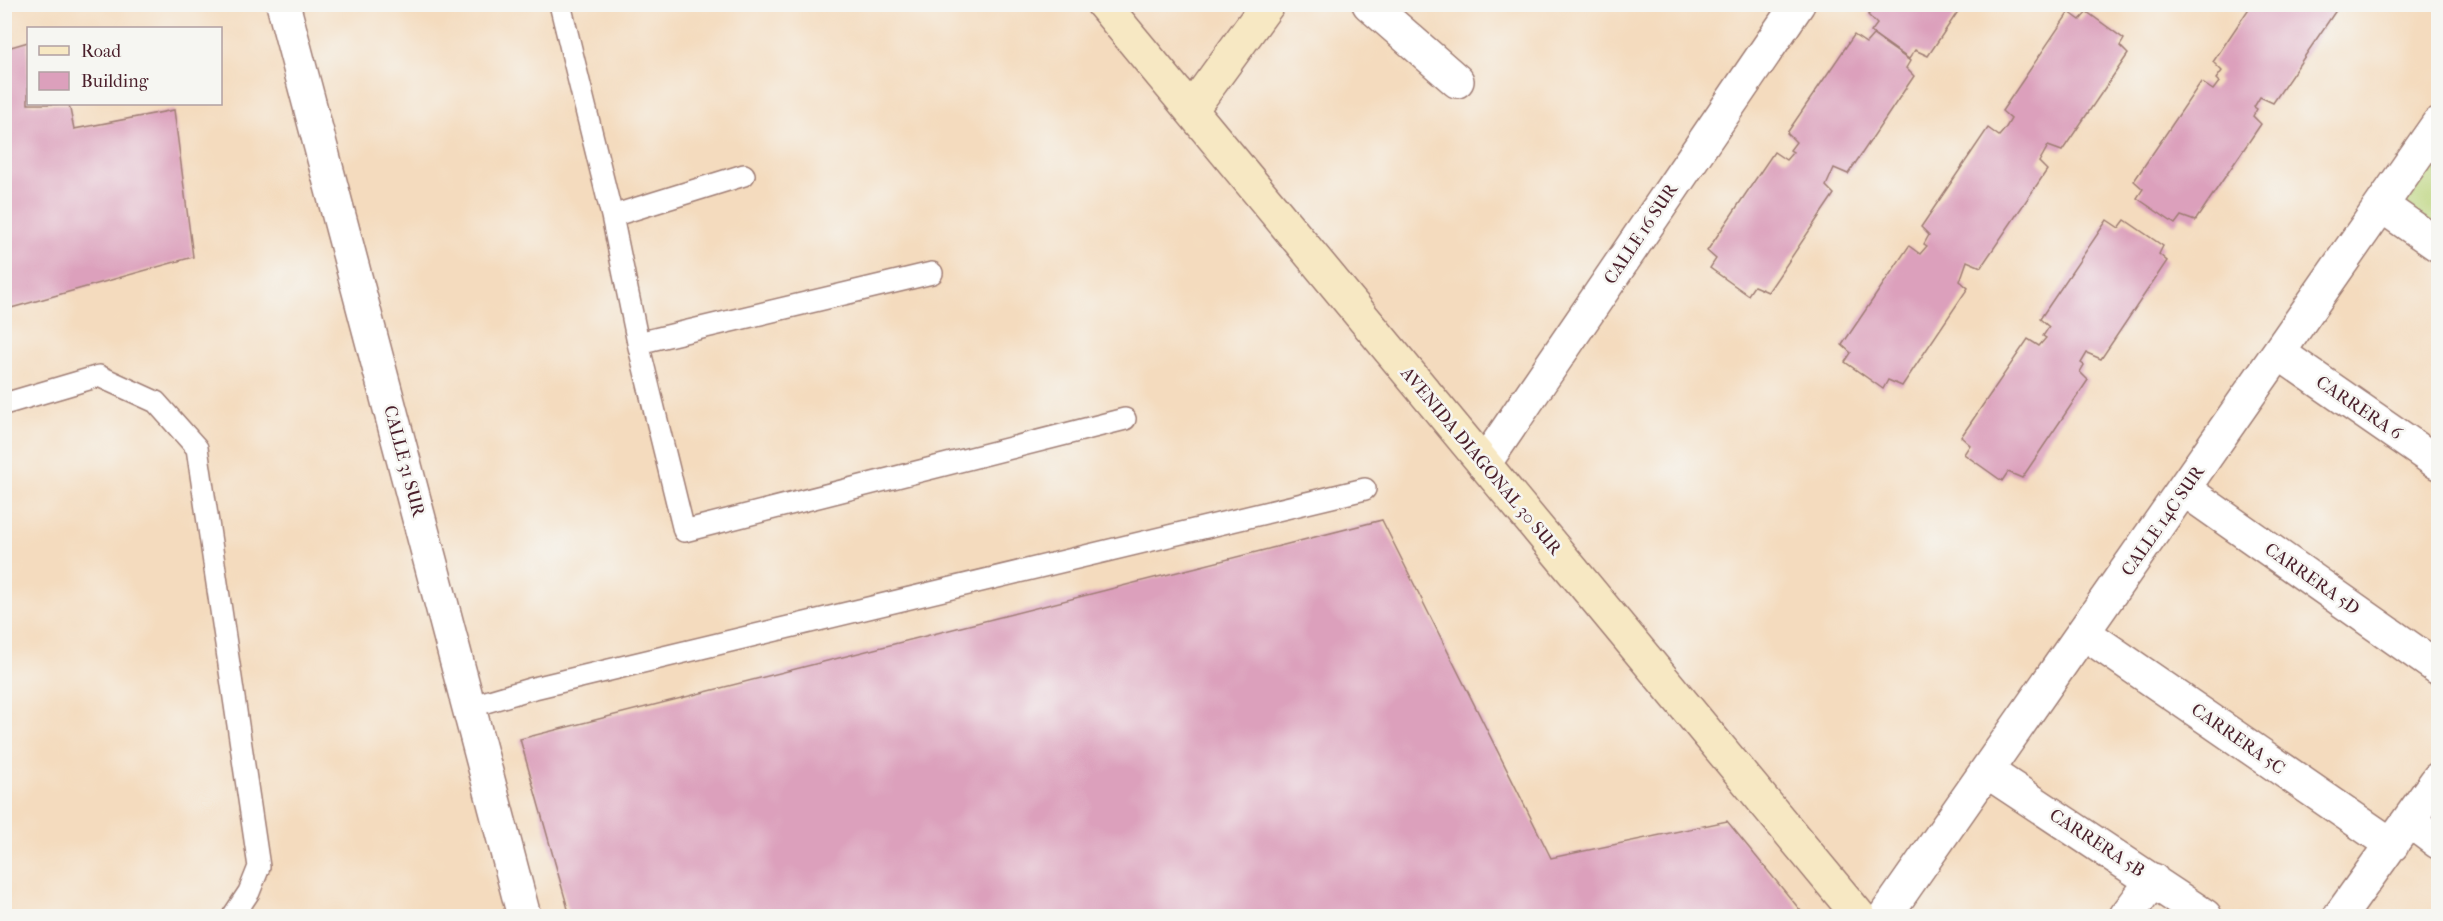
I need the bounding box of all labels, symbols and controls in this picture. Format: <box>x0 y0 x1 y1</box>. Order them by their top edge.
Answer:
legend <box>27 27 222 105</box>
text: Road <box>81 41 121 62</box>
text: Building <box>81 71 149 92</box>
street label: CALLE 16 SUR <box>1600 179 1683 288</box>
street label: AVENIDA DIAGONAL 30 SUR <box>1396 362 1566 560</box>
street label: CARRERA 6 <box>2312 372 2406 445</box>
street label: CALLE 31 SUR <box>379 403 429 520</box>
street label: CALLE 14C SUR <box>2117 461 2209 580</box>
street label: CARRERA 5D <box>2261 539 2363 619</box>
street label: CARRERA 5C <box>2187 699 2289 779</box>
street label: CARRERA 5B <box>2046 805 2148 881</box>

